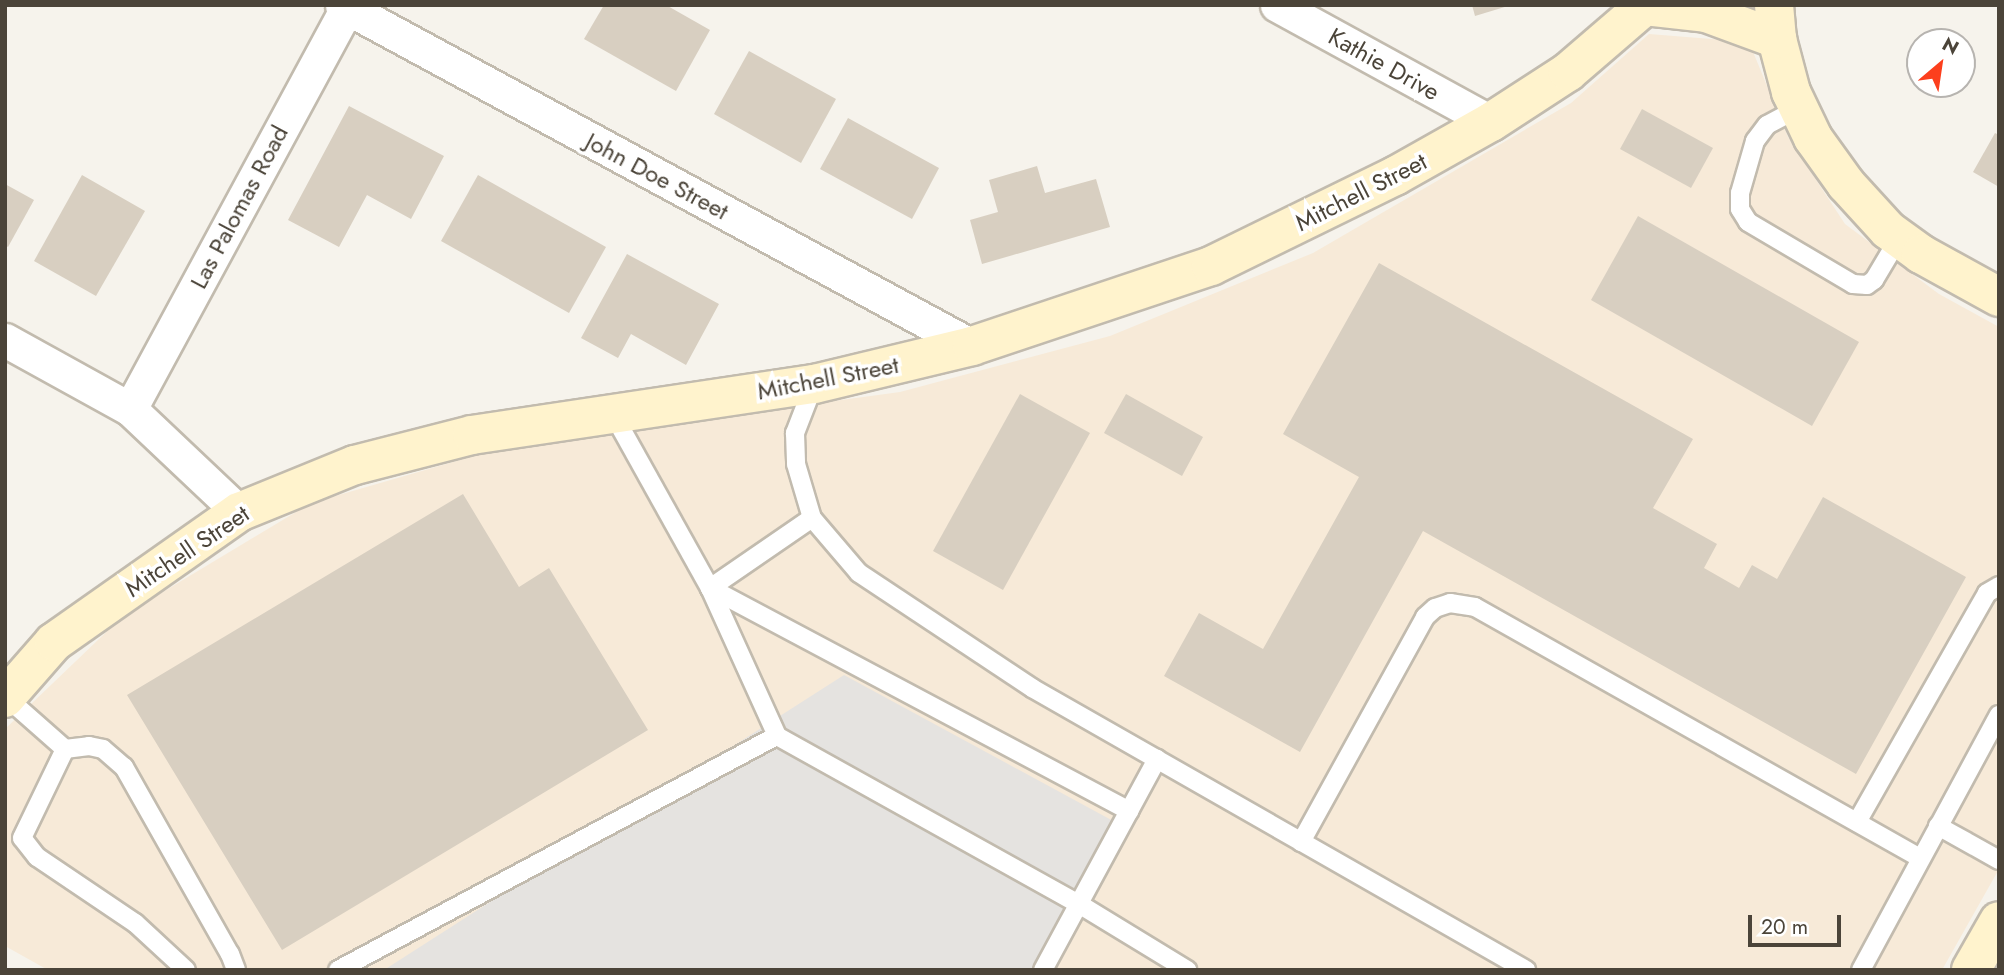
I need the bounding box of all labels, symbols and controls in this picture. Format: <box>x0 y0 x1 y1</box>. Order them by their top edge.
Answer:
street label: Kathie Drive <box>1323 22 1445 106</box>
north arrow <box>1906 28 1976 98</box>
text: N <box>1937 30 1964 61</box>
street label: Las Palomas Road <box>184 120 294 294</box>
street label: John Doe Street <box>581 126 733 226</box>
street label: Mitchell Street <box>1291 147 1431 237</box>
street label: Mitchell Street <box>755 350 901 406</box>
street label: Mitchell Street <box>120 499 254 603</box>
scale bar <box>1752 902 1845 946</box>
text: 20 m <box>1761 912 1808 942</box>

